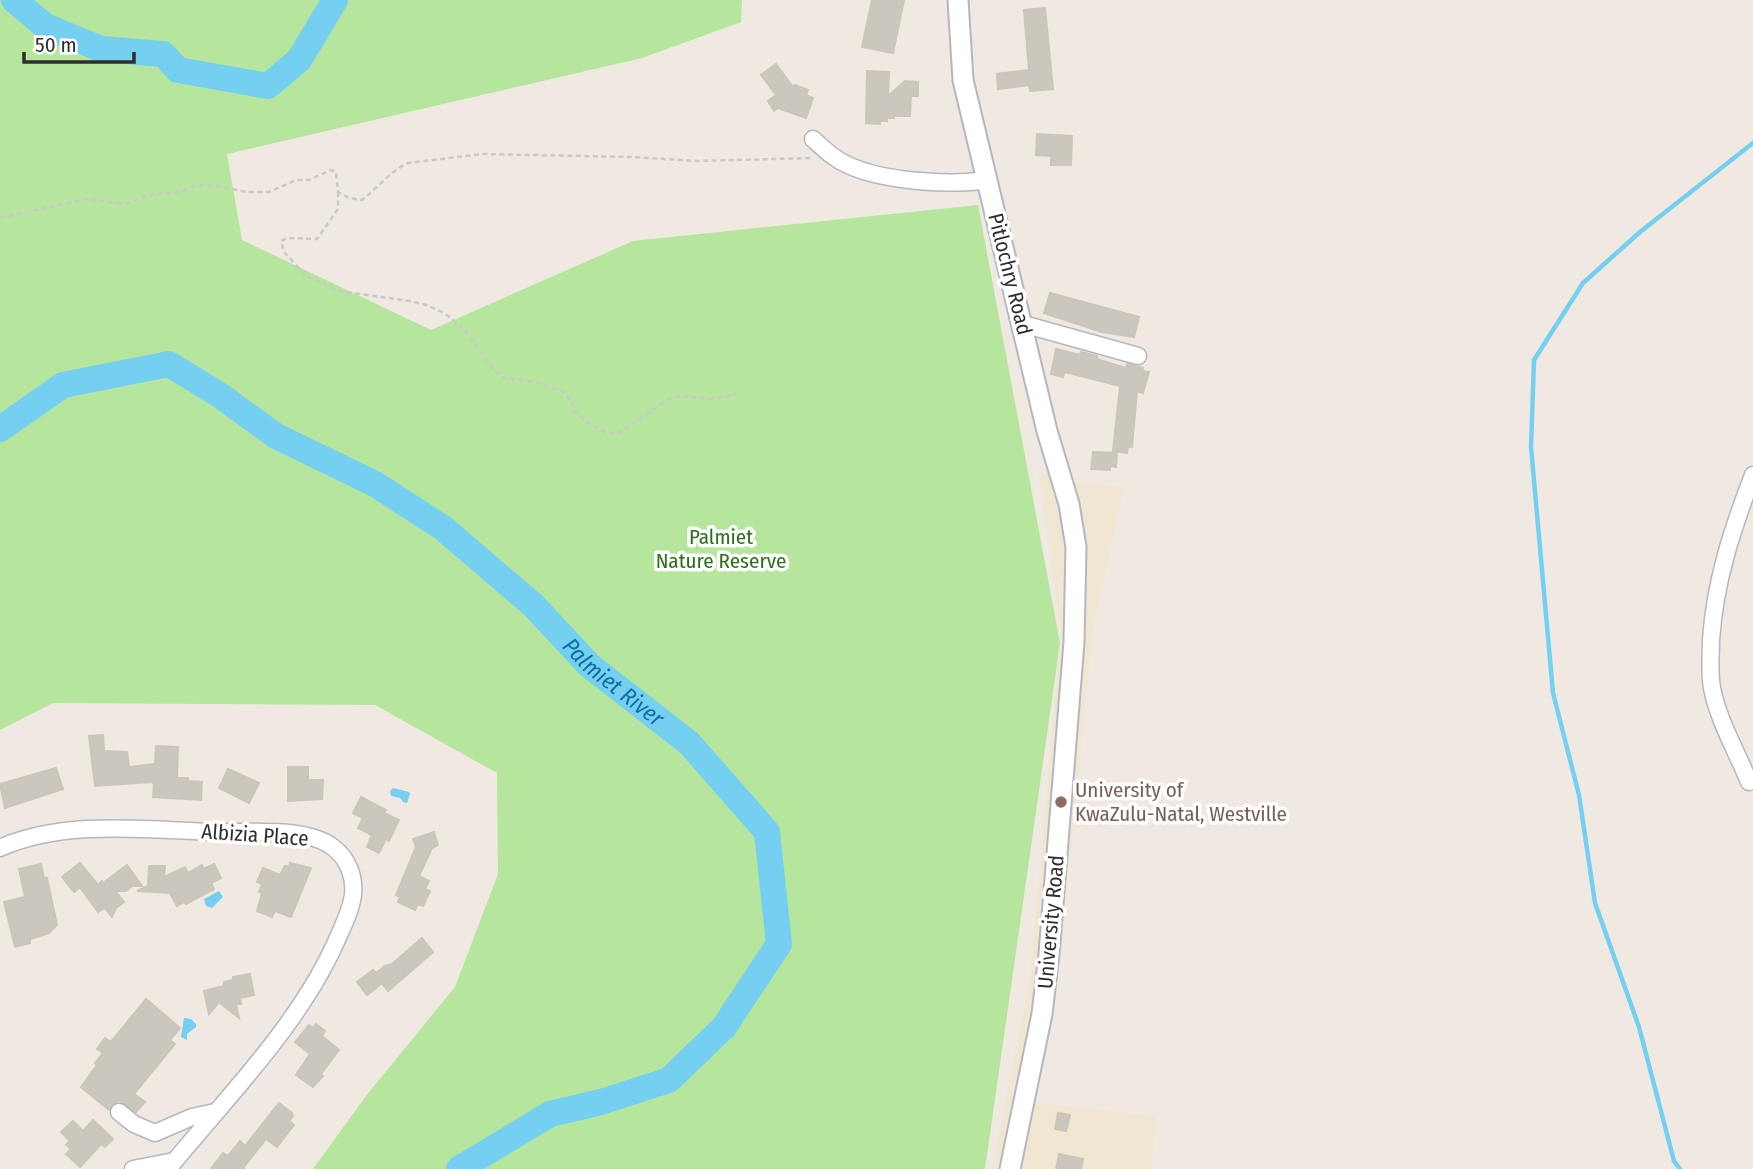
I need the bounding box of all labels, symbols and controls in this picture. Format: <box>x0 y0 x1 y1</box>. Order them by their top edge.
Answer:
scale bar <box>24 21 135 65</box>
text: 50 m <box>35 32 77 58</box>
street label: Pitlochry Road <box>982 210 1038 338</box>
park label: Palmiet Nature Reserve <box>656 524 786 574</box>
water label: Palmiet River <box>557 632 670 733</box>
place label: University of KwaZulu-Natal, Westville <box>1075 777 1287 827</box>
marker: University of KwaZulu-Natal, Westville <box>1053 794 1069 810</box>
street label: Albizia Place <box>201 818 309 852</box>
street label: University Road <box>1032 854 1070 990</box>

